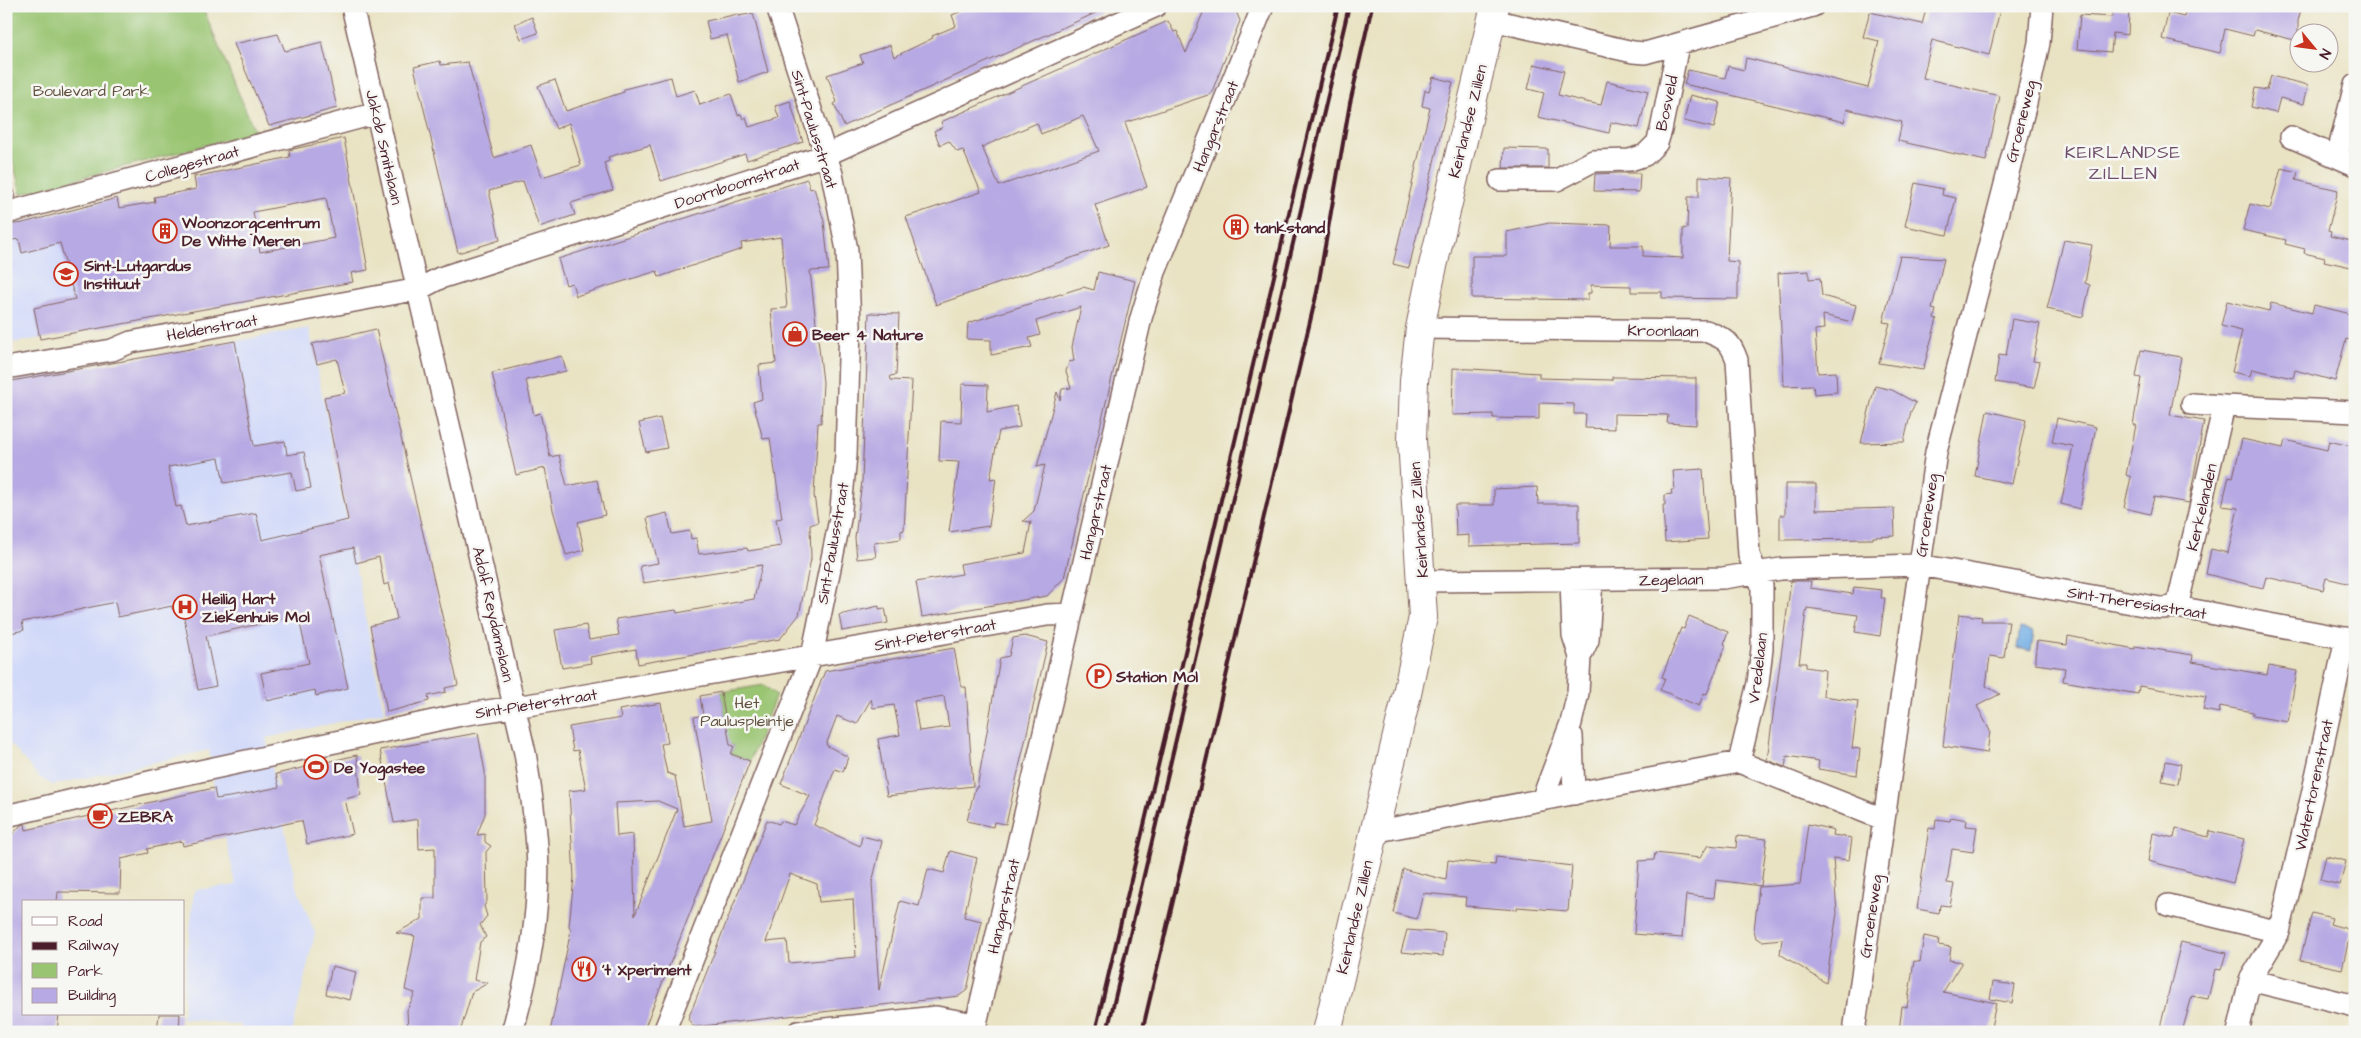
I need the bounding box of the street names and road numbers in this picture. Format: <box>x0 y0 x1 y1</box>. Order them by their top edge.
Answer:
street label: Keirlandse Zillen <box>1443 62 1493 180</box>
street label: Sint-Paulusstraat <box>785 67 843 192</box>
street label: Bosveld <box>1650 73 1684 133</box>
street label: Hangarstraat <box>1188 77 1245 176</box>
street label: Groeneweg <box>2000 78 2043 165</box>
street label: Jakob Smitslaan <box>360 88 408 207</box>
street label: Collegestraat <box>143 140 243 189</box>
street label: Doornboomstraat <box>672 153 803 215</box>
street label: Heldenstraat <box>165 309 260 347</box>
street label: Kroonlaan <box>1627 319 1699 343</box>
street label: Keirlandse Zillen <box>1404 461 1434 579</box>
street label: Kerkelanden <box>2181 461 2223 553</box>
street label: Hangarstraat <box>1074 462 1119 562</box>
street label: Groeneweg <box>1910 472 1945 558</box>
street label: Sint-Paulusstraat <box>811 480 855 606</box>
street label: Adolf Reydamslaan <box>466 544 519 684</box>
street label: Zegelaan <box>1638 568 1704 593</box>
street label: Sint-Theresiastraat <box>2066 581 2209 625</box>
street label: Sint-Pieterstraat <box>872 613 998 657</box>
street label: Vredelaan <box>1743 631 1773 705</box>
street label: Sint-Pieterstraat <box>473 683 599 725</box>
street label: Watertorenstraat <box>2289 717 2339 853</box>
street label: Hangarstraat <box>982 856 1027 956</box>
street label: Keirlandse Zillen <box>1331 858 1379 976</box>
street label: Groeneweg <box>1854 873 1889 959</box>

